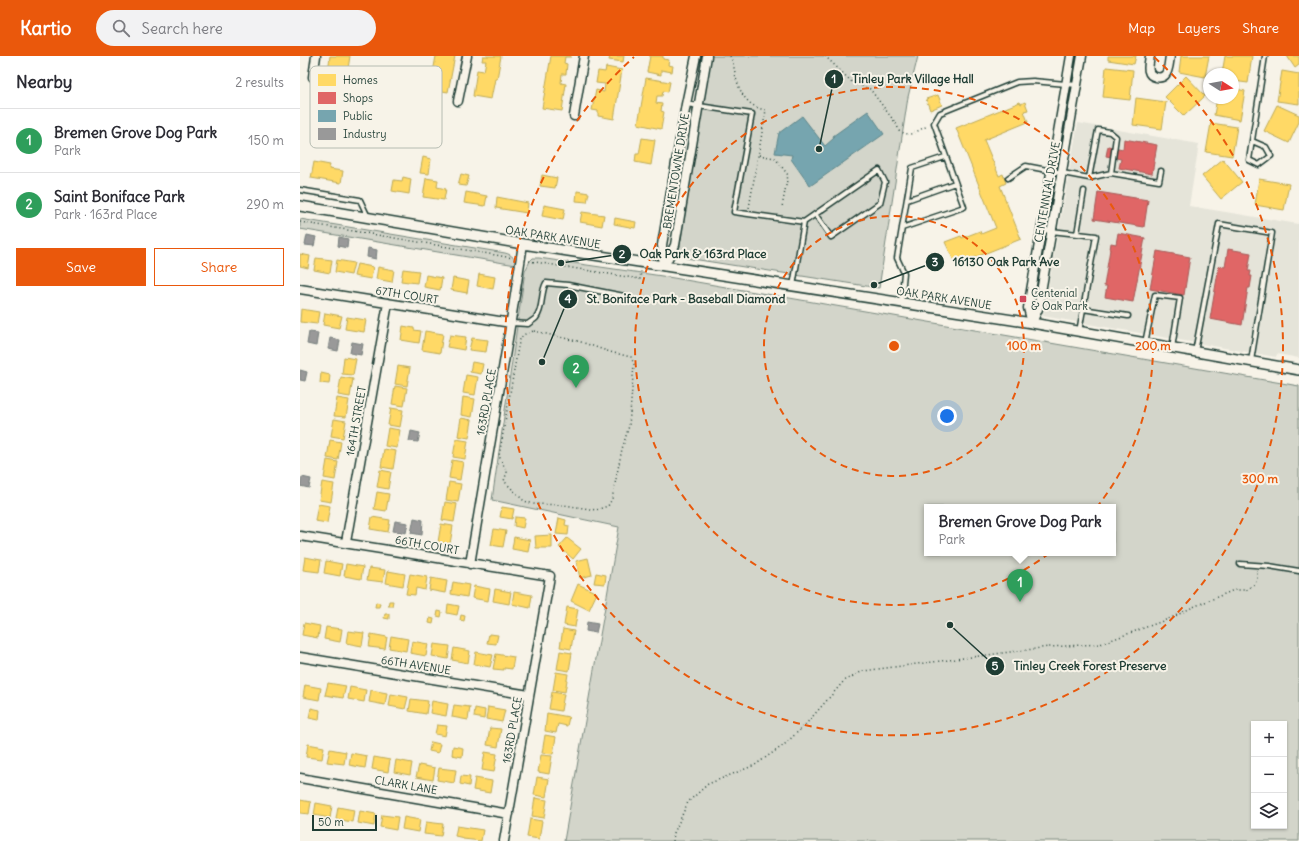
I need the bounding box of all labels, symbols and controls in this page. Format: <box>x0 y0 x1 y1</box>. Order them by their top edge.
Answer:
search box <box>96 10 376 46</box>
text: Kartio <box>20 16 72 40</box>
icon: search <box>110 17 132 39</box>
text: Search here <box>142 19 223 38</box>
text: Map <box>1128 19 1155 37</box>
text: Layers <box>1177 19 1220 37</box>
text: Share <box>1242 19 1279 37</box>
legend <box>310 66 442 148</box>
callout: Tinley Park Village Hall <box>824 67 982 91</box>
north arrow <box>1203 68 1239 104</box>
text: Nearby <box>16 71 72 93</box>
text: 1 <box>832 71 836 86</box>
text: Tinley Park Village Hall <box>852 71 974 87</box>
text: Homes <box>343 73 378 87</box>
text: 2 results <box>235 74 284 91</box>
text: Shops <box>343 91 373 105</box>
text: Public <box>343 109 373 123</box>
street label: BREMENTOWNE DRIVE <box>660 112 692 230</box>
text: Bremen Grove Dog Park <box>54 123 217 142</box>
text: Industry <box>343 127 386 141</box>
text: 1 <box>26 132 32 149</box>
text: 150 m <box>248 132 284 149</box>
street label: CENTENNIAL DRIVE <box>1031 141 1063 243</box>
text: Park <box>54 142 81 159</box>
text: Saint Boniface Park <box>54 187 185 206</box>
text: 2 <box>25 196 33 213</box>
text: 290 m <box>246 196 284 213</box>
text: Park · 163rd Place <box>54 206 157 223</box>
street label: OAK PARK AVENUE <box>504 223 602 251</box>
callout: Oak Park & 163rd Place <box>612 242 775 266</box>
text: 2 <box>619 246 626 261</box>
text: Oak Park & 163rd Place <box>639 246 767 261</box>
button: Save <box>16 248 146 286</box>
button: Share <box>154 248 284 286</box>
callout: 16130 Oak Park Ave <box>925 250 1068 274</box>
text: 3 <box>932 254 939 269</box>
text: 16130 Oak Park Ave <box>953 254 1060 269</box>
street label: 67TH COURT <box>375 283 440 307</box>
street label: OAK PARK AVENUE <box>895 284 993 312</box>
place label: Centenial & Oak Park <box>1031 286 1088 313</box>
callout: St. Boniface Park - Baseball Diamond <box>558 287 793 311</box>
text: 4 <box>565 291 572 306</box>
text: St. Boniface Park - Baseball Diamond <box>586 291 786 306</box>
marker: Centenial & Oak Park <box>1018 294 1028 304</box>
text: 100 m <box>1007 338 1041 353</box>
text: 200 m <box>1135 338 1171 353</box>
centre of rings <box>887 339 901 353</box>
pin: 2 <box>563 355 589 388</box>
street label: 163RD PLACE <box>473 367 499 437</box>
street label: 164TH STREET <box>343 385 369 457</box>
your location <box>937 406 957 426</box>
text: 300 m <box>1242 471 1278 486</box>
popup <box>924 504 1116 556</box>
text: Bremen Grove Dog Park <box>938 512 1102 531</box>
text: Park <box>938 531 965 548</box>
street label: 66TH COURT <box>394 533 460 558</box>
pin: 1 <box>1007 569 1033 602</box>
street label: 66TH AVENUE <box>380 653 452 677</box>
callout: Tinley Creek Forest Preserve <box>985 654 1174 678</box>
text: 5 <box>992 658 999 673</box>
text: Tinley Creek Forest Preserve <box>1014 658 1167 674</box>
street label: 163RD PLACE <box>499 695 525 765</box>
map controls <box>1251 721 1287 829</box>
button: + <box>1251 721 1287 757</box>
button: − <box>1251 757 1287 793</box>
street label: CLARK LANE <box>373 773 439 797</box>
button: layers <box>1251 793 1287 829</box>
scale bar <box>312 813 377 832</box>
text: 50 m <box>318 815 344 829</box>

